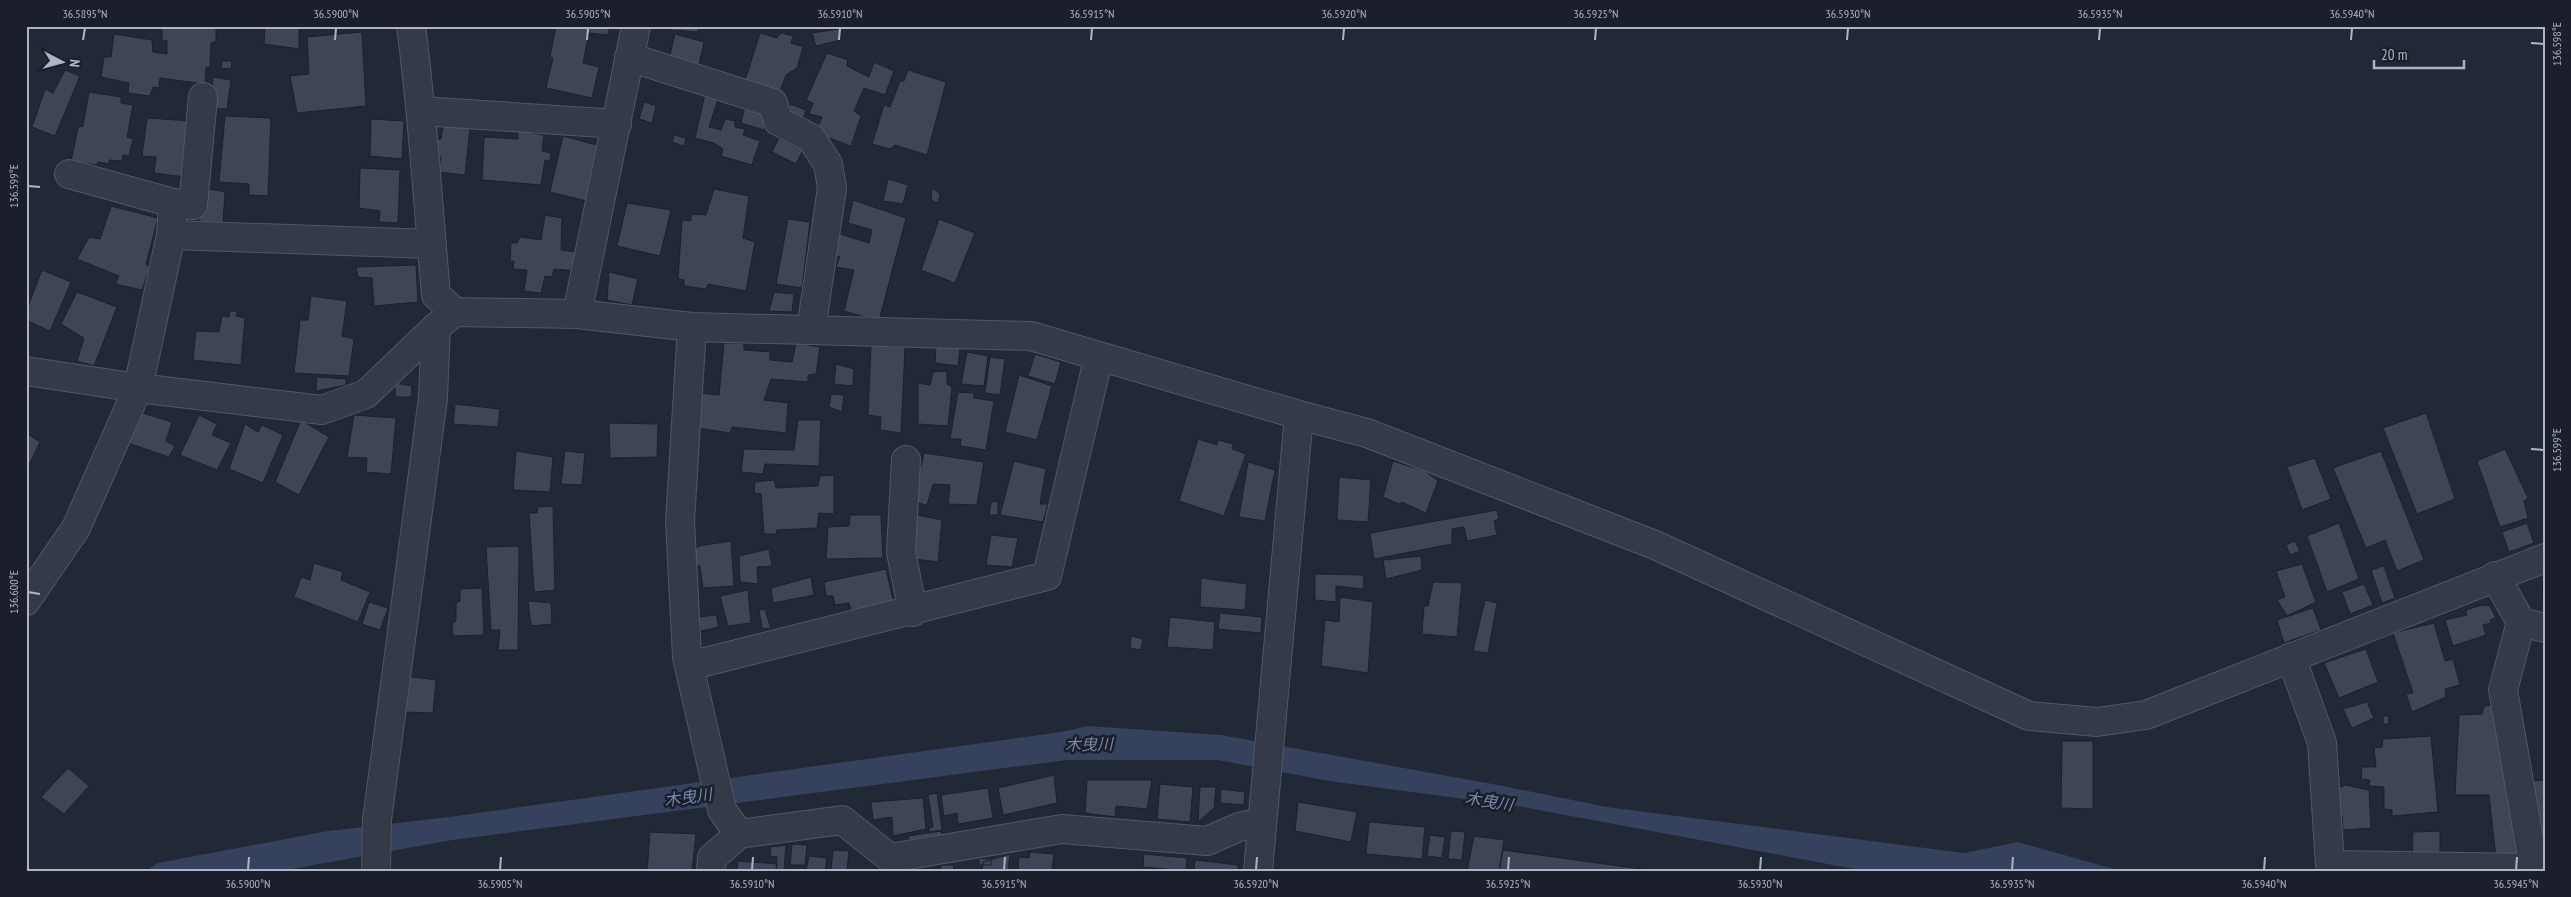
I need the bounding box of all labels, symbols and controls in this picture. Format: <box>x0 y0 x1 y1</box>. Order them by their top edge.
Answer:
text: 36.5895°N <box>62 6 108 21</box>
text: 36.5900°N <box>313 6 359 21</box>
text: 36.5905°N <box>565 6 611 21</box>
text: 36.5910°N <box>817 6 863 21</box>
text: 36.5915°N <box>1069 6 1115 21</box>
text: 36.5920°N <box>1321 6 1367 21</box>
text: 36.5925°N <box>1573 6 1619 21</box>
text: 36.5930°N <box>1825 6 1871 21</box>
text: 36.5935°N <box>2077 6 2123 21</box>
text: 36.5940°N <box>2329 6 2375 21</box>
text: 136.598°E <box>2549 22 2564 66</box>
north arrow <box>38 38 88 88</box>
scale bar <box>2374 38 2464 70</box>
text: 20 m <box>2381 45 2407 64</box>
text: N <box>66 59 84 68</box>
text: 136.599°E <box>6 164 21 208</box>
text: 136.599°E <box>2549 428 2564 472</box>
text: 136.600°E <box>6 570 21 614</box>
water label: 木曳川 <box>1065 734 1115 754</box>
water label: 木曳川 <box>663 783 715 810</box>
water label: 木曳川 <box>1464 787 1516 815</box>
text: 36.5900°N <box>225 876 271 891</box>
text: 36.5905°N <box>477 876 523 891</box>
text: 36.5910°N <box>729 876 775 891</box>
text: 36.5915°N <box>981 876 1027 891</box>
text: 36.5920°N <box>1233 876 1279 891</box>
text: 36.5925°N <box>1485 876 1531 891</box>
text: 36.5930°N <box>1737 876 1783 891</box>
text: 36.5935°N <box>1989 876 2035 891</box>
text: 36.5940°N <box>2241 876 2287 891</box>
text: 36.5945°N <box>2493 876 2539 891</box>

